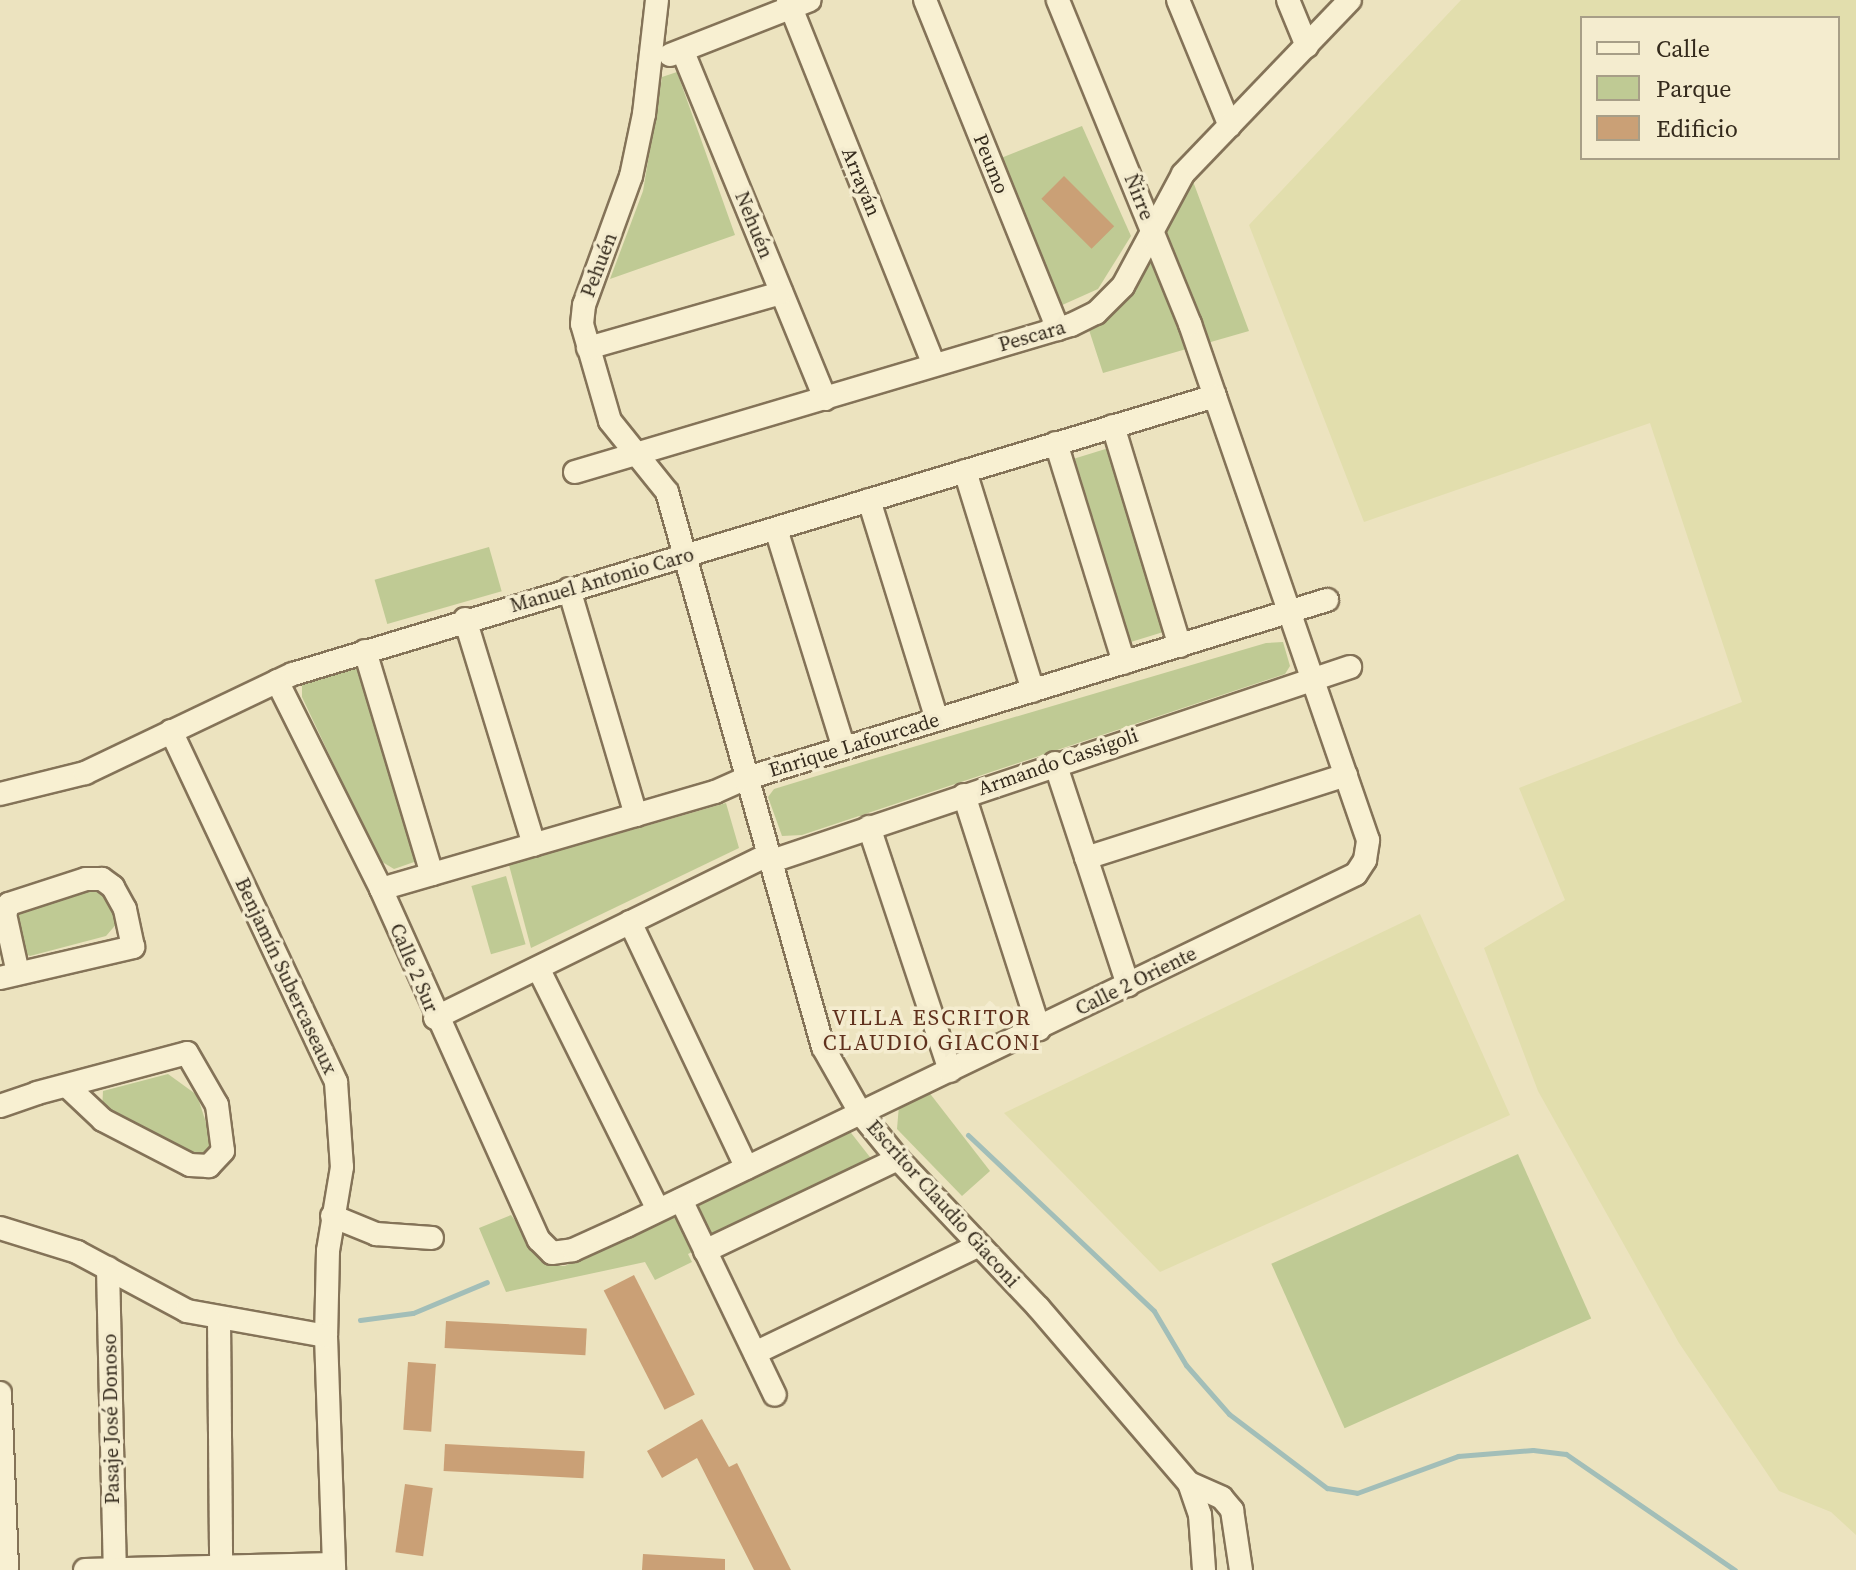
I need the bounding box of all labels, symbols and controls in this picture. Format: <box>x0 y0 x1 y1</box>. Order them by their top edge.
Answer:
legend <box>1580 16 1840 160</box>
text: Calle <box>1656 32 1710 65</box>
text: Parque <box>1656 72 1732 105</box>
text: Edificio <box>1656 112 1738 145</box>
street label: Peumo <box>968 131 1014 197</box>
street label: Arrayán <box>836 144 886 220</box>
street label: Ñirre <box>1119 170 1159 224</box>
street label: Nehuén <box>730 188 778 262</box>
street label: Pehuén <box>576 229 622 301</box>
street label: Pescara <box>996 315 1068 357</box>
street label: Manuel Antonio Caro <box>507 542 697 618</box>
street label: Enrique Lafourcade <box>766 708 942 782</box>
street label: Armando Cassigoli <box>975 723 1141 801</box>
street label: Benjamín Subercaseaux <box>230 874 342 1078</box>
street label: Calle 2 Sur <box>385 920 443 1016</box>
street label: Calle 2 Oriente <box>1072 941 1200 1021</box>
district label: VILLA ESCRITOR CLAUDIO GIACONI <box>823 1004 1041 1056</box>
street label: Escritor Claudio Giaconi <box>861 1115 1025 1293</box>
street label: Pasaje José Donoso <box>98 1333 124 1505</box>

